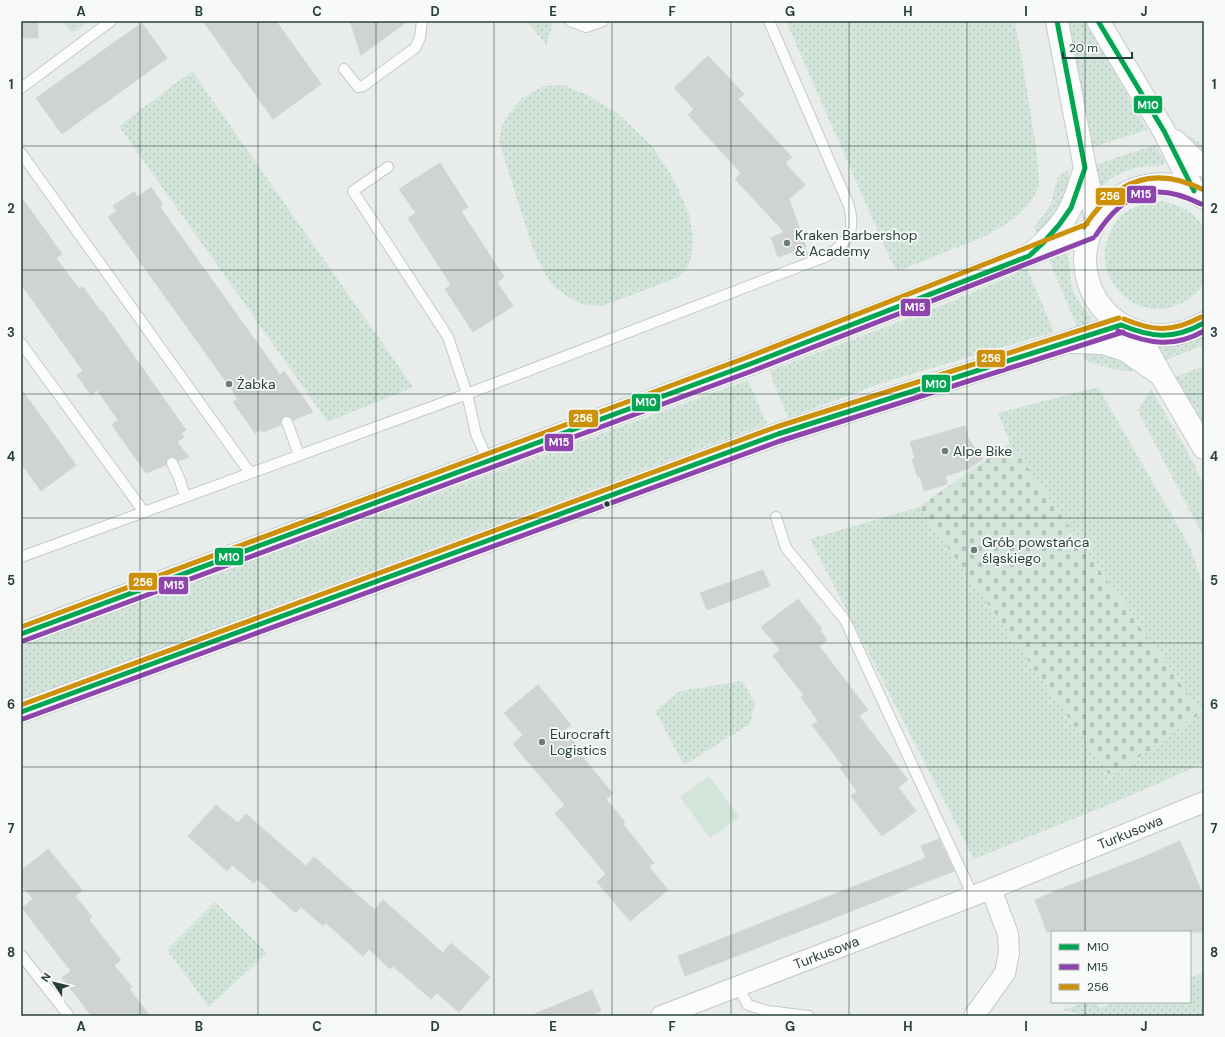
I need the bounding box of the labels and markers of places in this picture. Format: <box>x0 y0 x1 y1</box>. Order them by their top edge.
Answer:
place label: Kraken Barbershop & Academy <box>795 226 918 260</box>
marker: Kraken Barbershop & Academy <box>782 238 792 248</box>
place label: Żabka <box>237 375 276 393</box>
marker: Żabka <box>224 379 234 389</box>
place label: Alpe Bike <box>953 442 1012 460</box>
marker: Alpe Bike <box>940 446 950 456</box>
unlabelled marker <box>602 499 612 509</box>
place label: Grób powstańca śląskiego <box>982 533 1089 567</box>
marker: Grób powstańca śląskiego <box>969 545 979 555</box>
place label: Eurocraft Logistics <box>550 725 610 759</box>
marker: Eurocraft Logistics <box>537 737 547 747</box>

